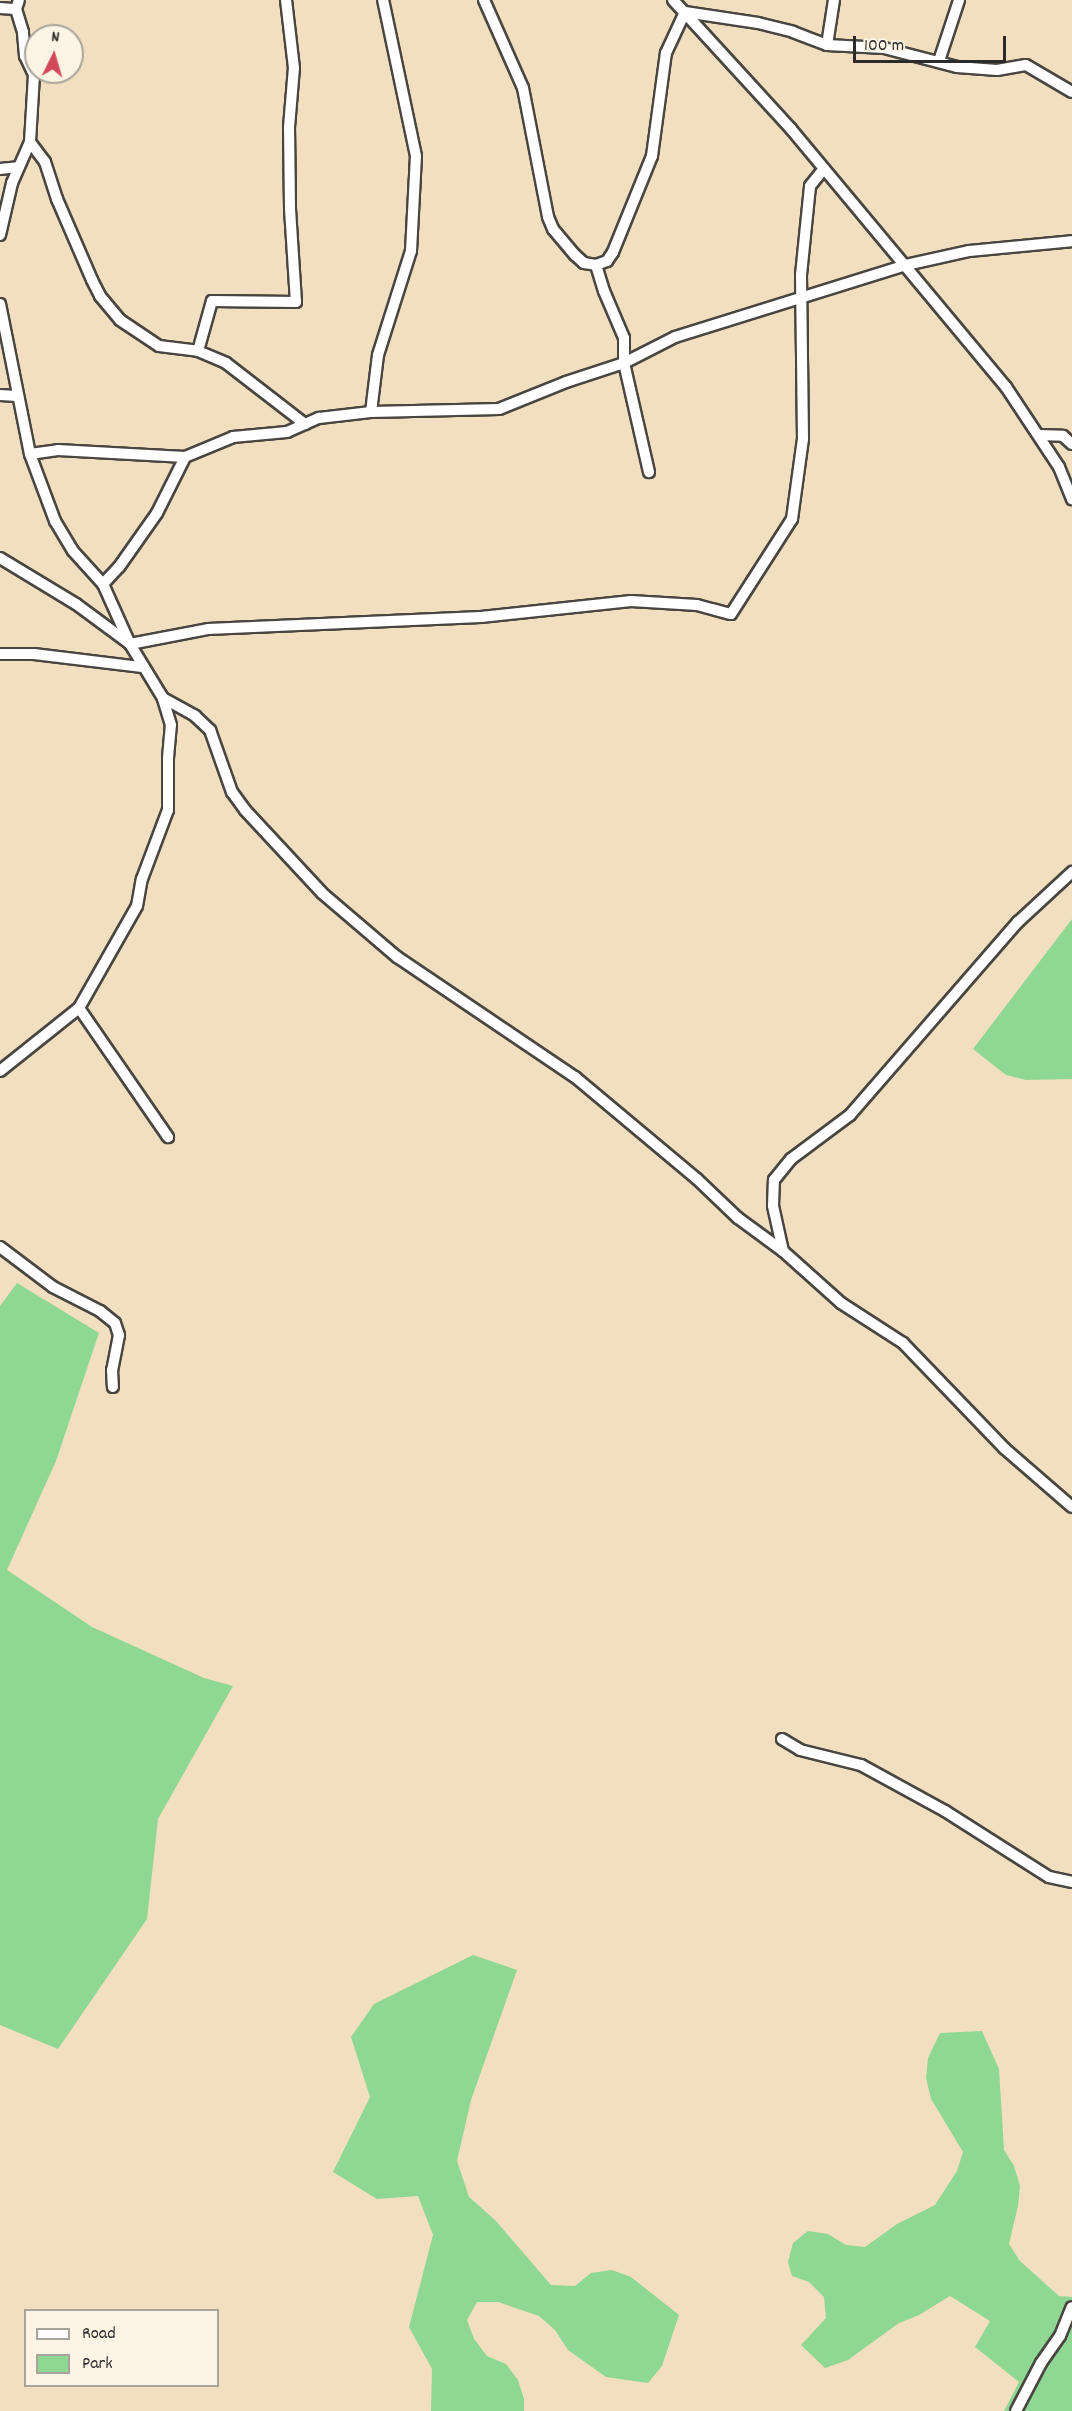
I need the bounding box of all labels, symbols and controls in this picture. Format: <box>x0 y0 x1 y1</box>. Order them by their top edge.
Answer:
north arrow <box>24 24 84 84</box>
scale bar <box>856 24 1009 62</box>
text: N <box>50 26 60 49</box>
text: 100 m <box>864 34 904 59</box>
legend <box>24 2309 219 2387</box>
text: Road <box>82 2322 116 2347</box>
text: Park <box>82 2352 113 2377</box>

